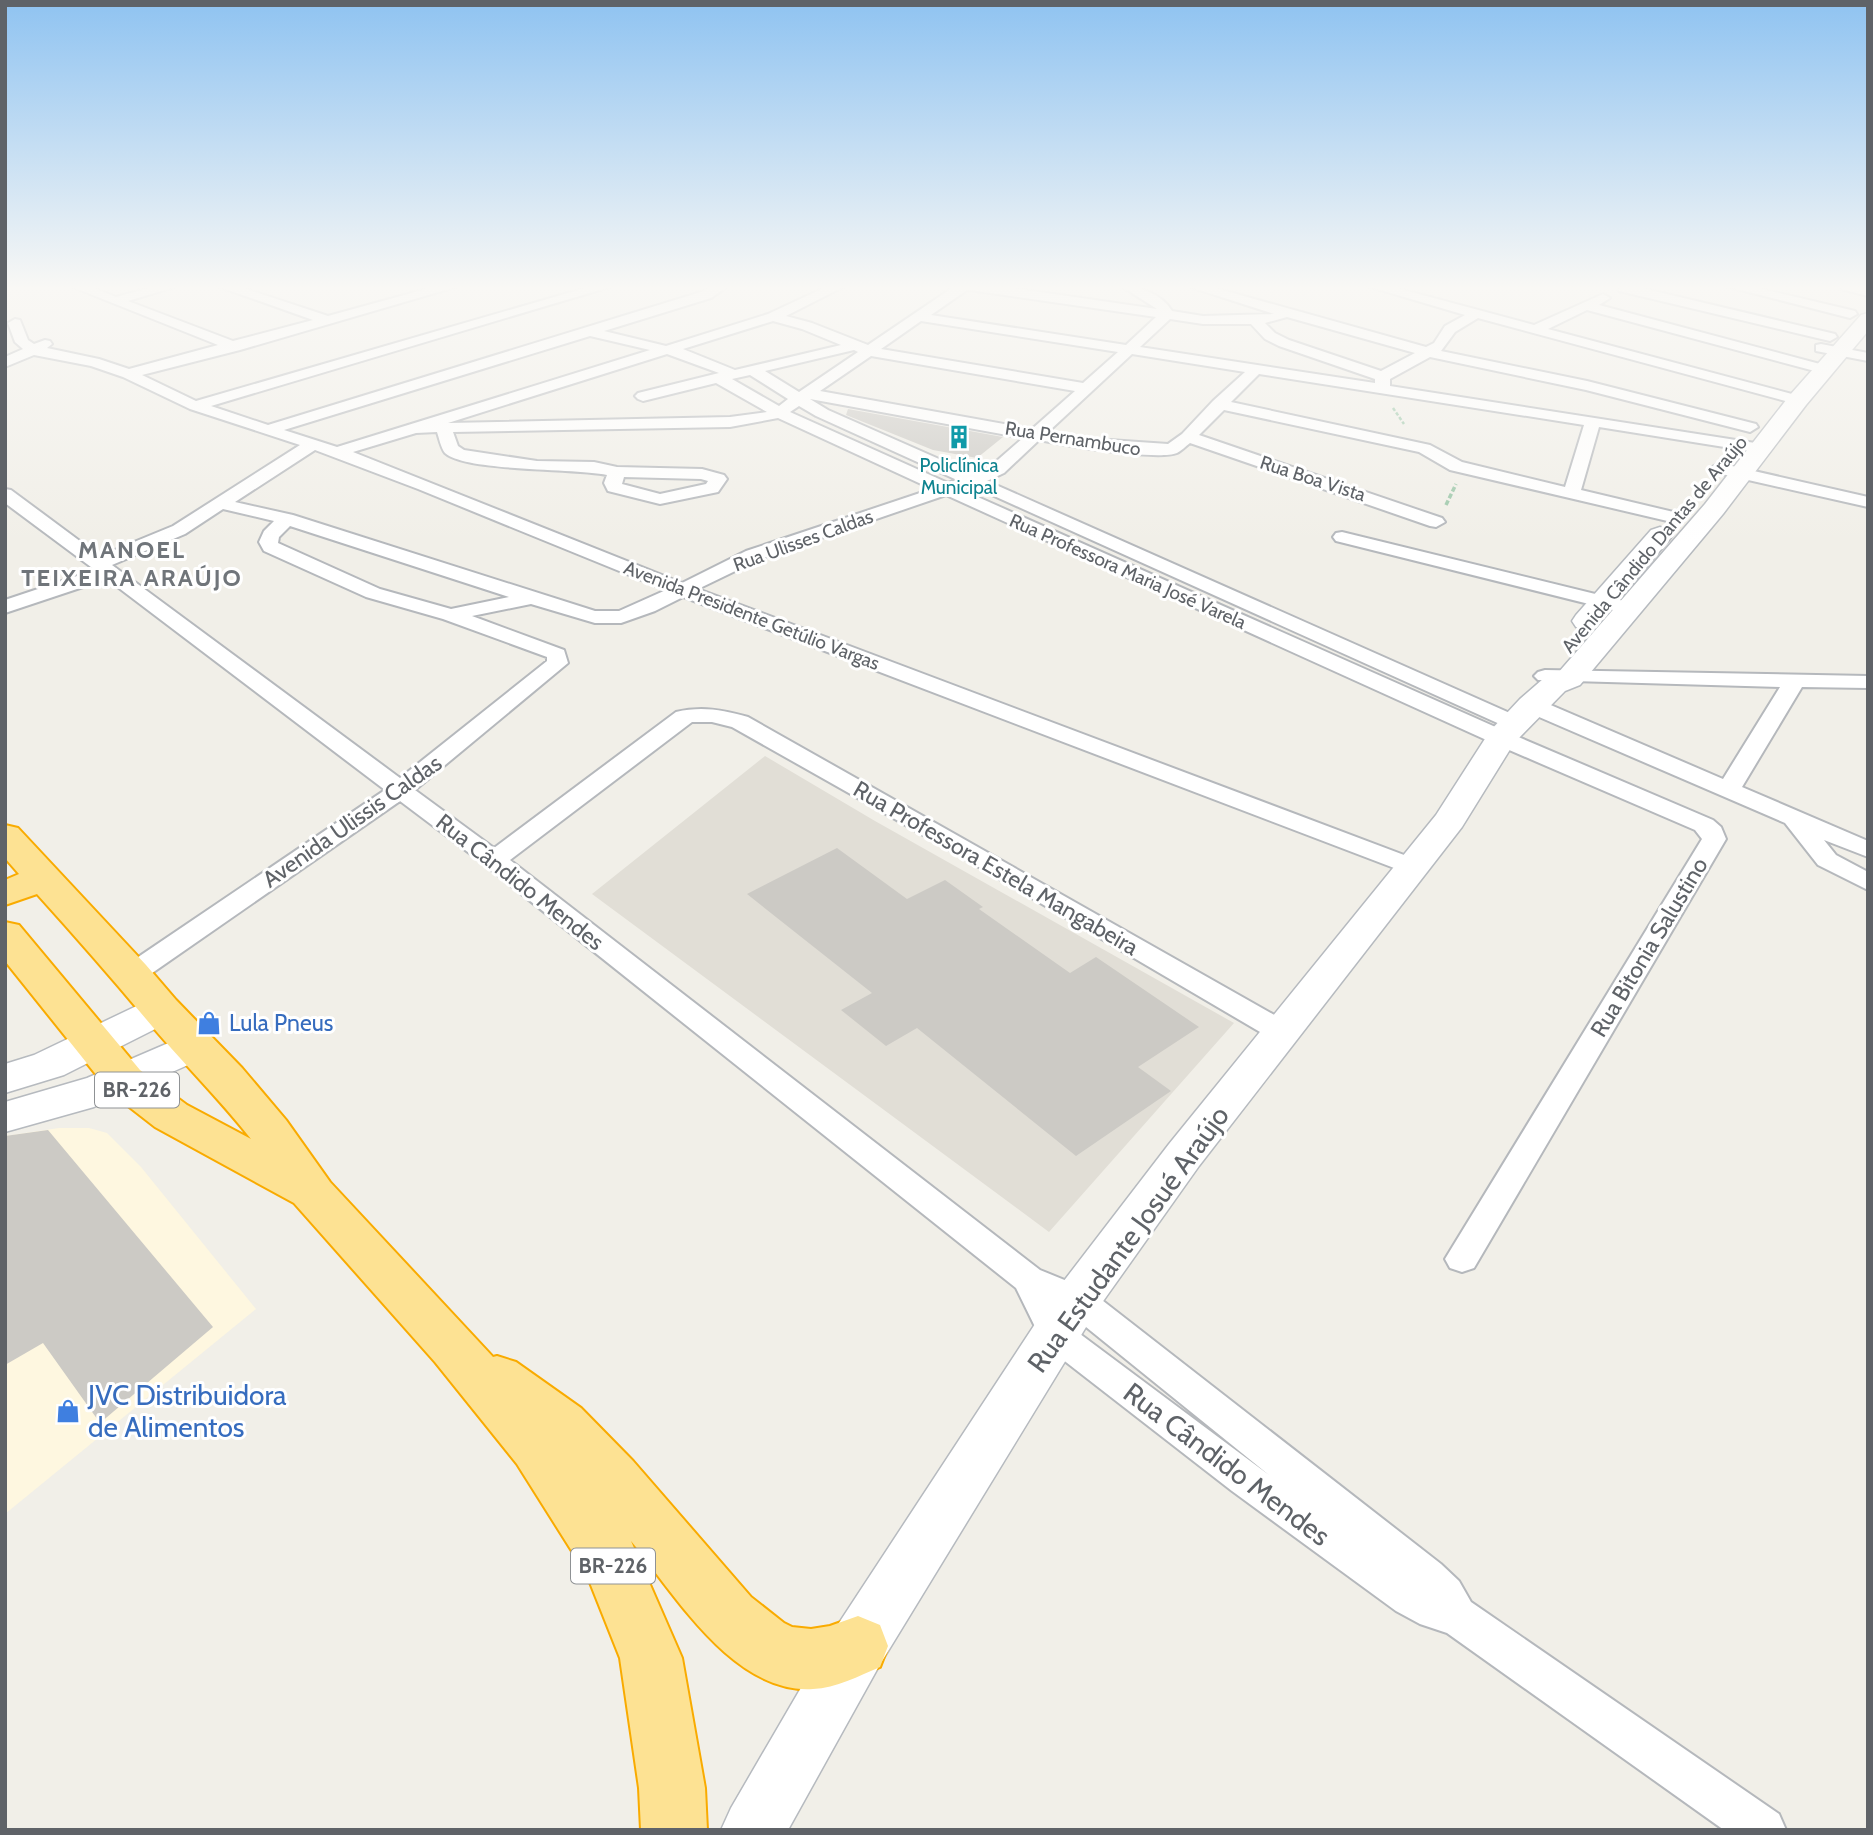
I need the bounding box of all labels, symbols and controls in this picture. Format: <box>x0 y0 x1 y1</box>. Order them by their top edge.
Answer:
street label: Rua Pernambuco <box>1004 416 1142 461</box>
building icon: Policlínica Municipal <box>945 423 973 451</box>
street label: Avenida Cândido Dantas de Araújo <box>1557 431 1752 658</box>
street label: Rua Boa Vista <box>1257 451 1369 506</box>
place label: Policlínica Municipal <box>919 454 999 499</box>
street label: Rua Ulisses Caldas <box>730 504 876 576</box>
street label: Rua Professora Maria José Varela <box>1006 509 1250 634</box>
district label: MANOEL TEIXEIRA ARAÚJO <box>21 535 243 592</box>
street label: Avenida Presidente Getúlio Vargas <box>621 556 883 675</box>
street label: Avenida Ulissis Caldas <box>257 749 447 893</box>
street label: Rua Professora Estela Mangabeira <box>849 775 1143 961</box>
street label: Rua Cândido Mendes <box>431 808 609 956</box>
street label: Rua Bitonia Salustino <box>1584 852 1714 1042</box>
shop icon: Lula Pneus <box>195 1009 223 1037</box>
place label: Lula Pneus <box>229 1009 333 1037</box>
road number: BR-226 <box>95 1072 179 1108</box>
street label: Rua Estudante Josué Araújo <box>1020 1099 1236 1379</box>
street label: Rua Cândido Mendes <box>1117 1375 1337 1553</box>
place label: JVC Distribuidora de Alimentos <box>87 1378 287 1444</box>
shop icon: JVC Distribuidora de Alimentos <box>54 1397 82 1425</box>
road number: BR-226 <box>571 1548 655 1584</box>

